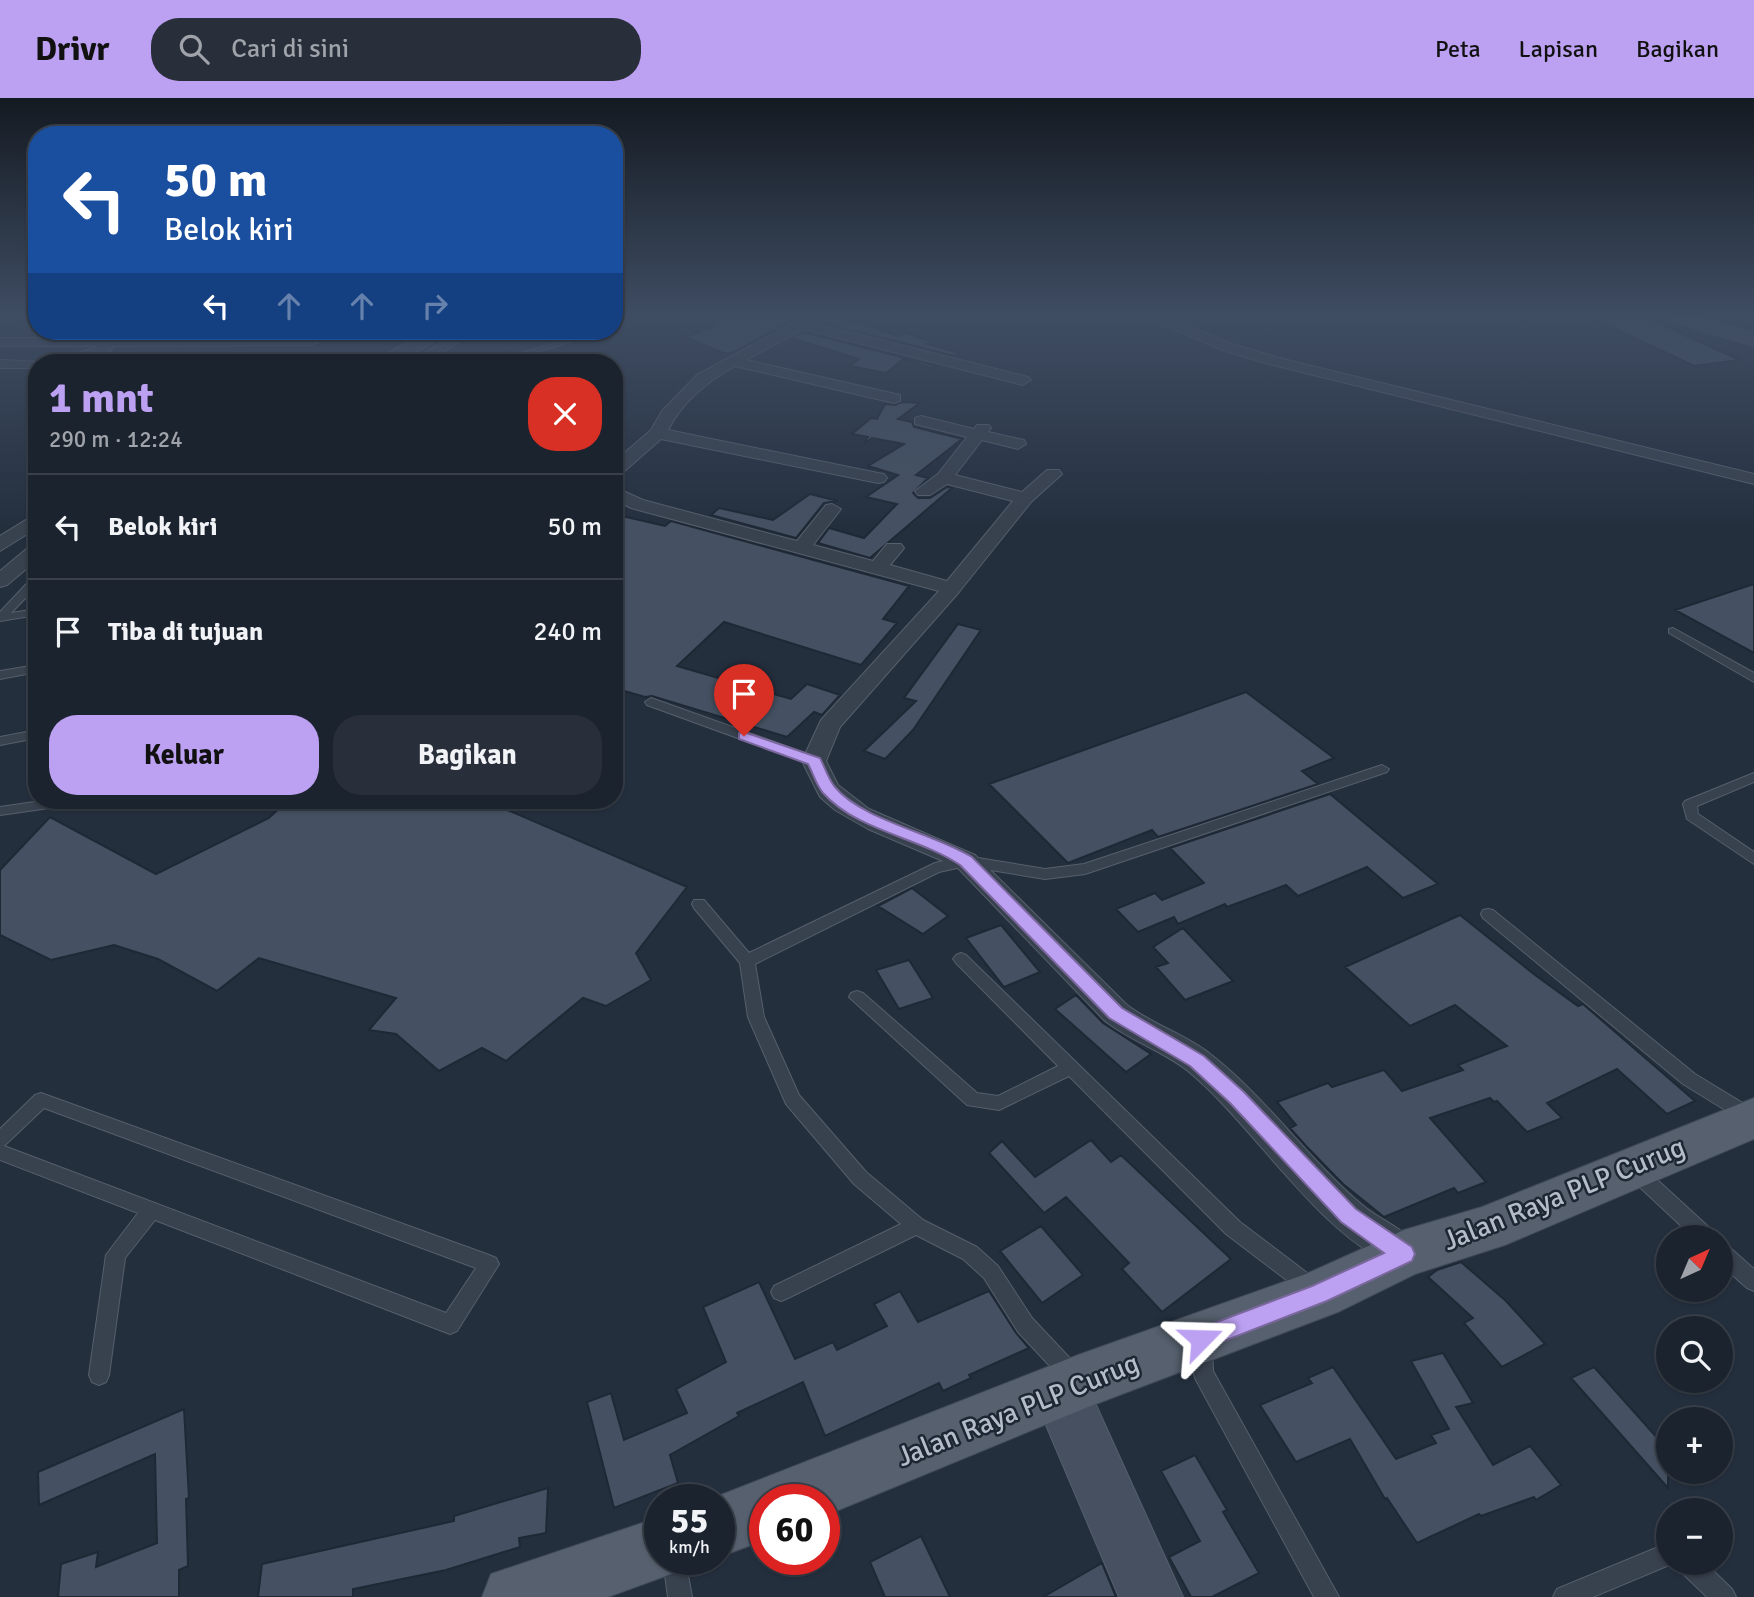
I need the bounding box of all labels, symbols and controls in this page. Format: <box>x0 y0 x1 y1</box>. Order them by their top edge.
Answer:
search box <box>151 18 641 81</box>
text: Drivr <box>35 29 109 70</box>
icon: search <box>175 30 213 68</box>
text: Cari di sini <box>231 33 349 65</box>
text: Peta <box>1435 34 1481 64</box>
text: Lapisan <box>1519 34 1598 64</box>
text: Bagikan <box>1636 34 1719 64</box>
text: 50 m <box>164 150 267 210</box>
icon: left <box>49 154 140 245</box>
text: Belok kiri <box>164 210 294 249</box>
icon: left <box>197 287 235 325</box>
icon: ahead <box>270 287 308 325</box>
icon: ahead <box>343 287 381 325</box>
icon: right <box>416 287 454 325</box>
text: 1 mnt <box>49 373 154 424</box>
button: close <box>528 377 602 451</box>
text: 290 m · 12:24 <box>49 425 183 454</box>
icon: left <box>49 508 87 546</box>
text: Belok kiri <box>108 511 217 543</box>
text: 50 m <box>547 511 602 543</box>
icon: arrive <box>49 613 87 651</box>
text: Tiba di tujuan <box>108 616 263 648</box>
text: 240 m <box>533 616 602 648</box>
pin <box>714 664 774 736</box>
icon: arrive <box>725 675 763 713</box>
button: Keluar <box>49 715 319 795</box>
button: Bagikan <box>333 715 602 795</box>
street label: Jalan Raya PLP Curug <box>1438 1130 1690 1258</box>
north arrow <box>1656 1225 1732 1302</box>
map controls <box>1656 1225 1733 1575</box>
position arrow <box>1164 1302 1238 1376</box>
button: search <box>1656 1316 1733 1393</box>
street label: Jalan Raya PLP Curug <box>892 1346 1144 1474</box>
button: + <box>1656 1407 1733 1484</box>
speed limit sign: 60 <box>749 1484 840 1575</box>
button: − <box>1656 1498 1733 1575</box>
text: 55 <box>671 1499 708 1542</box>
text: km/h <box>669 1536 710 1558</box>

